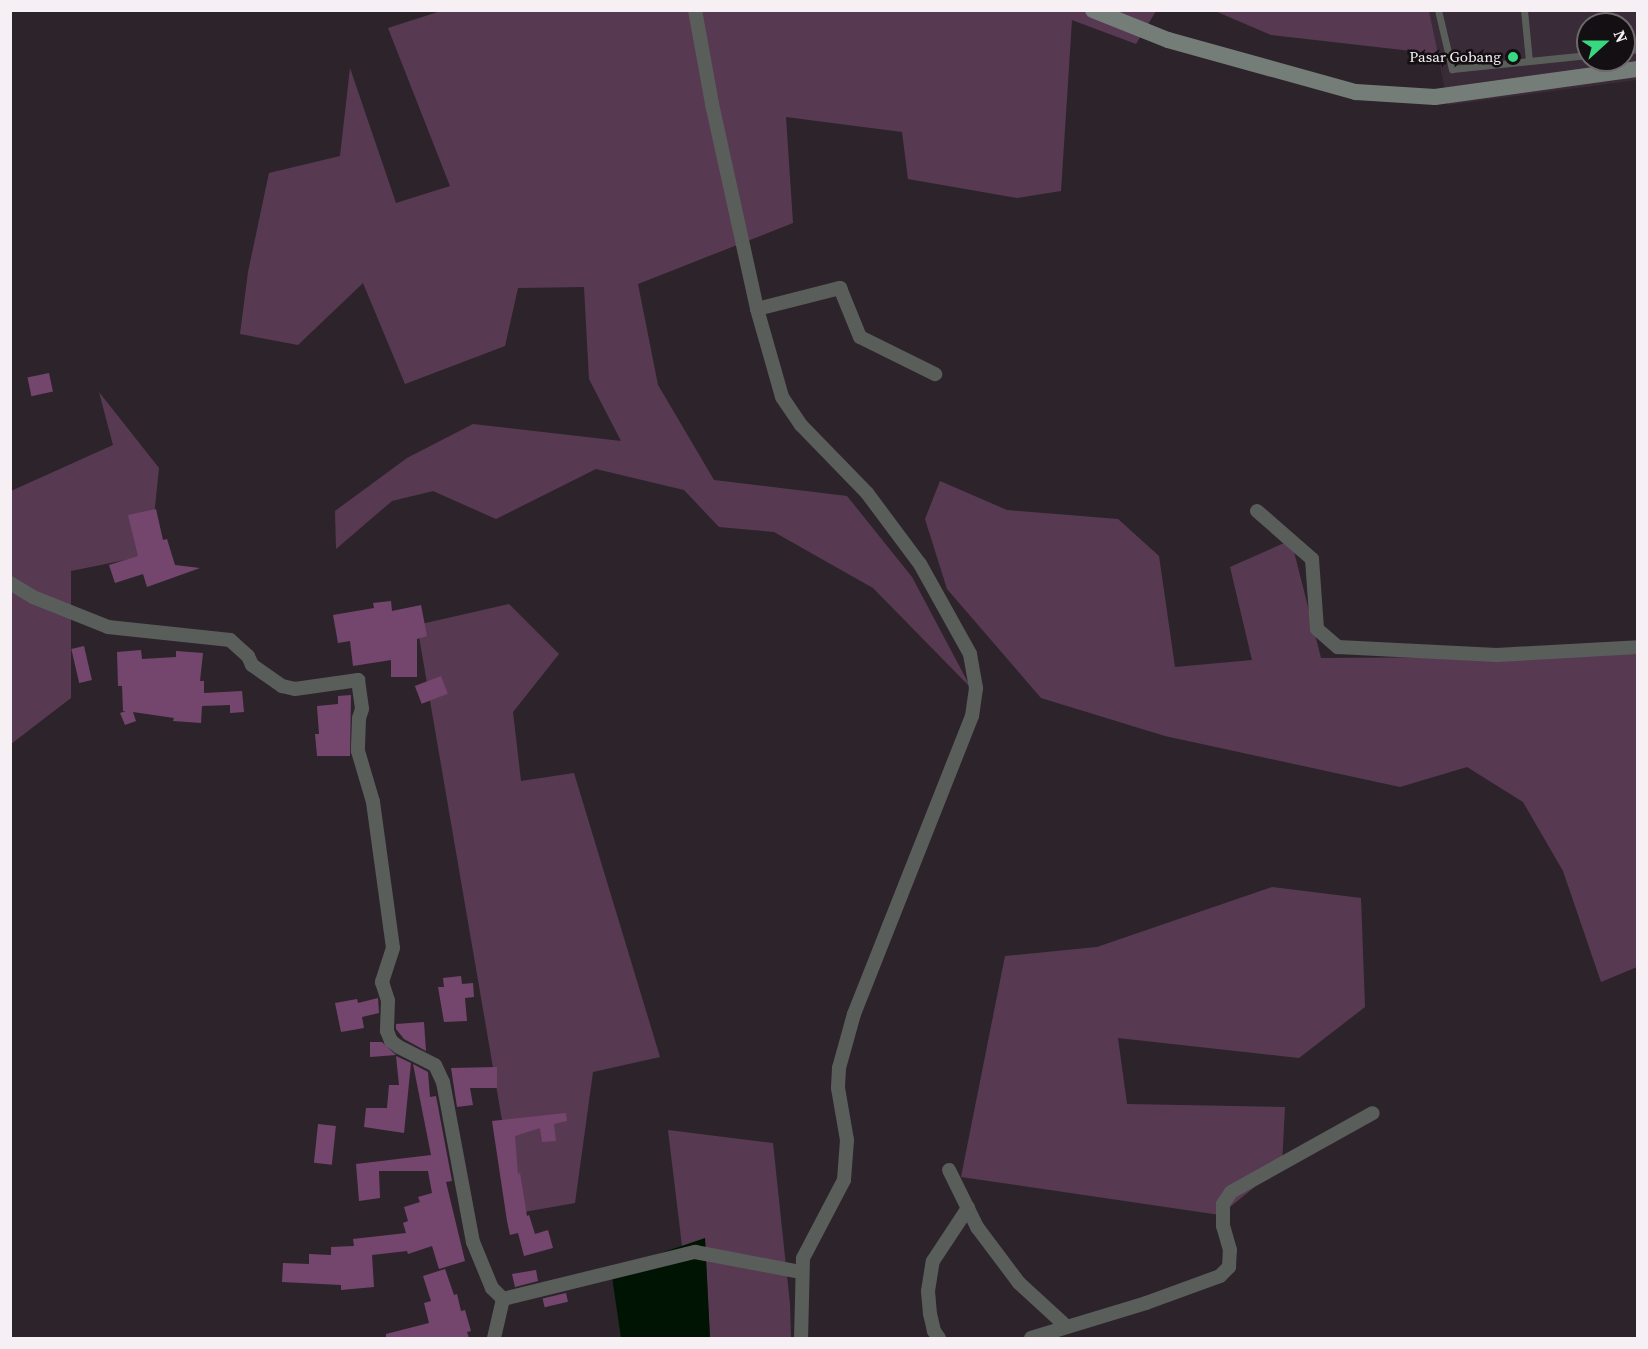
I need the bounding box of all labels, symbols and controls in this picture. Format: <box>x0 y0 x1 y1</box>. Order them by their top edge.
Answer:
north arrow <box>1576 12 1636 72</box>
text: N <box>1609 27 1633 46</box>
place label: Pasar Gobang <box>1409 48 1501 66</box>
marker: Pasar Gobang <box>1506 50 1520 64</box>

